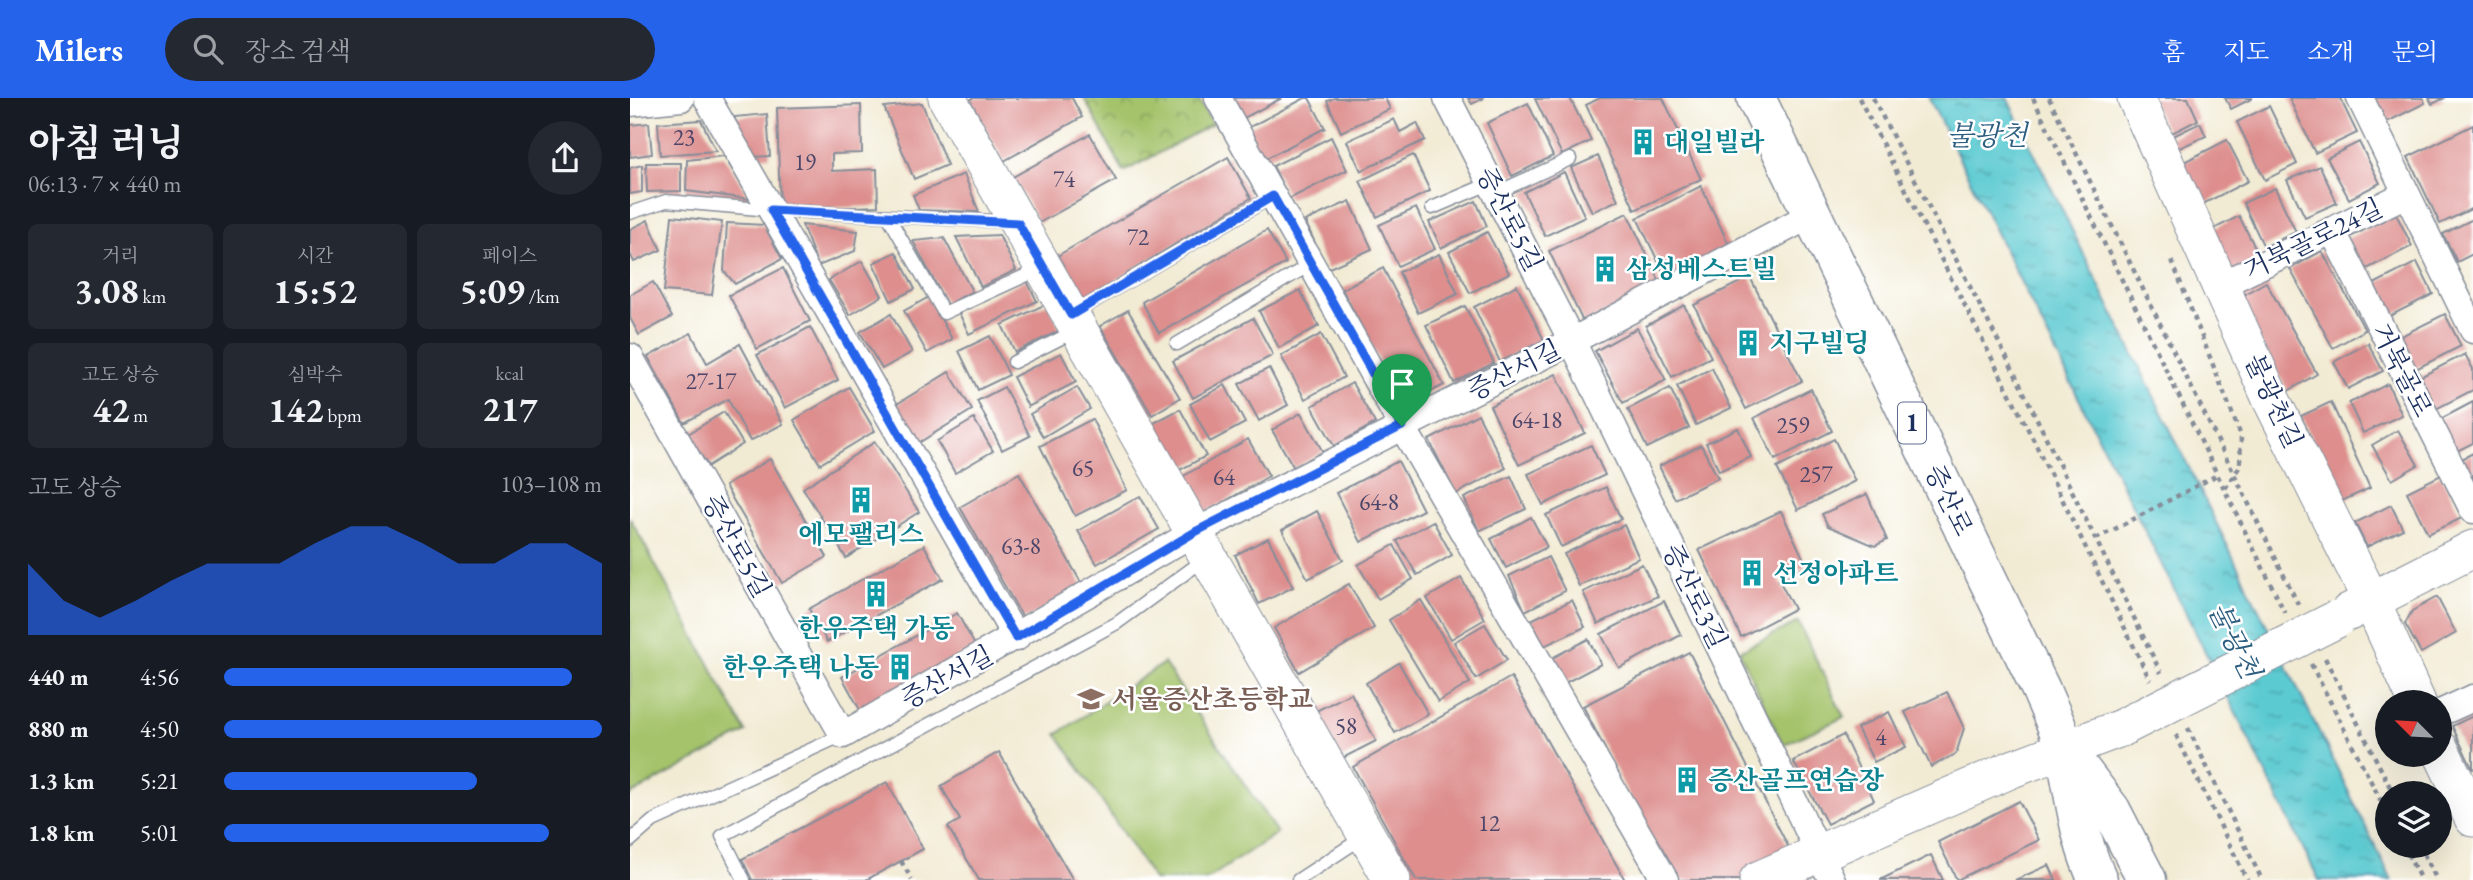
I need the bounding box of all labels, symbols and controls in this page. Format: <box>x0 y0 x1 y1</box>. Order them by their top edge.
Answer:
search box <box>165 18 655 81</box>
text: Milers <box>35 28 123 71</box>
icon: search <box>189 30 227 68</box>
text: 장소 검색 <box>245 34 351 68</box>
text: 홈 <box>2162 36 2185 67</box>
text: 지도 <box>2223 36 2269 67</box>
text: 소개 <box>2307 36 2354 67</box>
text: 문의 <box>2392 36 2438 67</box>
water label: 불광천 <box>1946 117 2030 153</box>
text: 아침 러닝 <box>28 118 184 167</box>
button: share <box>528 121 602 195</box>
house number: 23 <box>673 122 695 152</box>
place label: 대일빌라 <box>1664 125 1765 159</box>
building icon: 대일빌라 <box>1628 127 1658 157</box>
house number: 19 <box>794 147 816 177</box>
street label: 증산로5길 <box>1469 161 1551 277</box>
house number: 74 <box>1053 164 1076 194</box>
text: 06:13 · 7 × 440 m <box>28 169 181 199</box>
street label: 거북골로24길 <box>2238 191 2388 287</box>
house number: 72 <box>1127 222 1149 252</box>
text: 거리 <box>102 243 139 268</box>
text: 시간 <box>297 243 333 268</box>
text: 페이스 <box>482 243 537 268</box>
place label: 삼성베스트빌 <box>1626 252 1777 286</box>
building icon: 삼성베스트빌 <box>1590 254 1620 284</box>
text: 3.08 <box>74 268 139 313</box>
text: 15:52 <box>273 268 357 313</box>
text: 5:09 <box>459 268 525 313</box>
text: km <box>139 284 166 309</box>
text: /km <box>525 284 560 309</box>
street label: 거북골로 <box>2364 318 2440 422</box>
place label: 지구빌딩 <box>1769 326 1869 360</box>
building icon: 지구빌딩 <box>1733 328 1763 358</box>
street label: 증산서길 <box>1462 332 1566 408</box>
street label: 불광천길 <box>2237 348 2311 454</box>
pin <box>1372 354 1432 426</box>
text: kcal <box>495 361 524 386</box>
text: 고도 상승 <box>82 362 159 387</box>
text: 심박수 <box>287 362 343 387</box>
icon: arrive <box>1383 365 1421 403</box>
house number: 27-17 <box>686 366 737 396</box>
text: 217 <box>482 386 537 431</box>
text: 42 <box>93 387 130 432</box>
text: 142 <box>268 387 324 432</box>
road number: 1 <box>1898 402 1926 444</box>
text: m <box>130 403 148 428</box>
text: bpm <box>324 403 362 428</box>
house number: 64-18 <box>1512 405 1562 435</box>
house number: 259 <box>1776 410 1810 440</box>
house number: 65 <box>1072 453 1094 483</box>
house number: 257 <box>1799 459 1834 489</box>
street label: 증산로 <box>1917 459 1981 541</box>
house number: 64 <box>1213 462 1236 492</box>
text: 103–108 m <box>501 469 602 499</box>
text: 고도 상승 <box>28 472 121 502</box>
building icon: 에모팰리스 <box>846 485 876 515</box>
house number: 64-8 <box>1359 487 1399 517</box>
street label: 증산로5길 <box>695 488 779 604</box>
place label: 에모팰리스 <box>798 517 924 551</box>
house number: 63-8 <box>1001 531 1041 561</box>
street label: 증산로3길 <box>1655 538 1735 654</box>
place label: 선정아파트 <box>1773 556 1899 590</box>
building icon: 선정아파트 <box>1737 558 1767 588</box>
building icon: 한우주택 가동 <box>861 579 891 609</box>
water label: 불광천 <box>2201 596 2270 686</box>
place label: 한우주택 가동 <box>798 611 954 645</box>
street label: 증산서길 <box>895 638 999 716</box>
place label: 한우주택 나동 <box>722 650 879 684</box>
building icon: 한우주택 나동 <box>885 652 915 682</box>
text: 440 m <box>28 662 89 692</box>
text: 4:56 <box>140 662 179 692</box>
place label: 서울증산초등학교 <box>1112 682 1313 716</box>
school or university icon: 서울증산초등학교 <box>1076 684 1106 714</box>
north arrow <box>2375 690 2452 766</box>
map controls <box>2375 690 2452 858</box>
house number: 58 <box>1335 711 1357 741</box>
text: 880 m <box>28 714 89 744</box>
text: 4:50 <box>140 714 179 744</box>
house number: 4 <box>1875 722 1887 752</box>
place label: 증산골프연습장 <box>1708 763 1885 797</box>
building icon: 증산골프연습장 <box>1672 765 1702 795</box>
text: 1.3 km <box>28 766 95 796</box>
text: 5:21 <box>140 766 179 796</box>
button: layers <box>2375 781 2452 858</box>
house number: 12 <box>1478 808 1500 838</box>
text: 1.8 km <box>28 818 95 848</box>
text: 5:01 <box>140 818 179 848</box>

